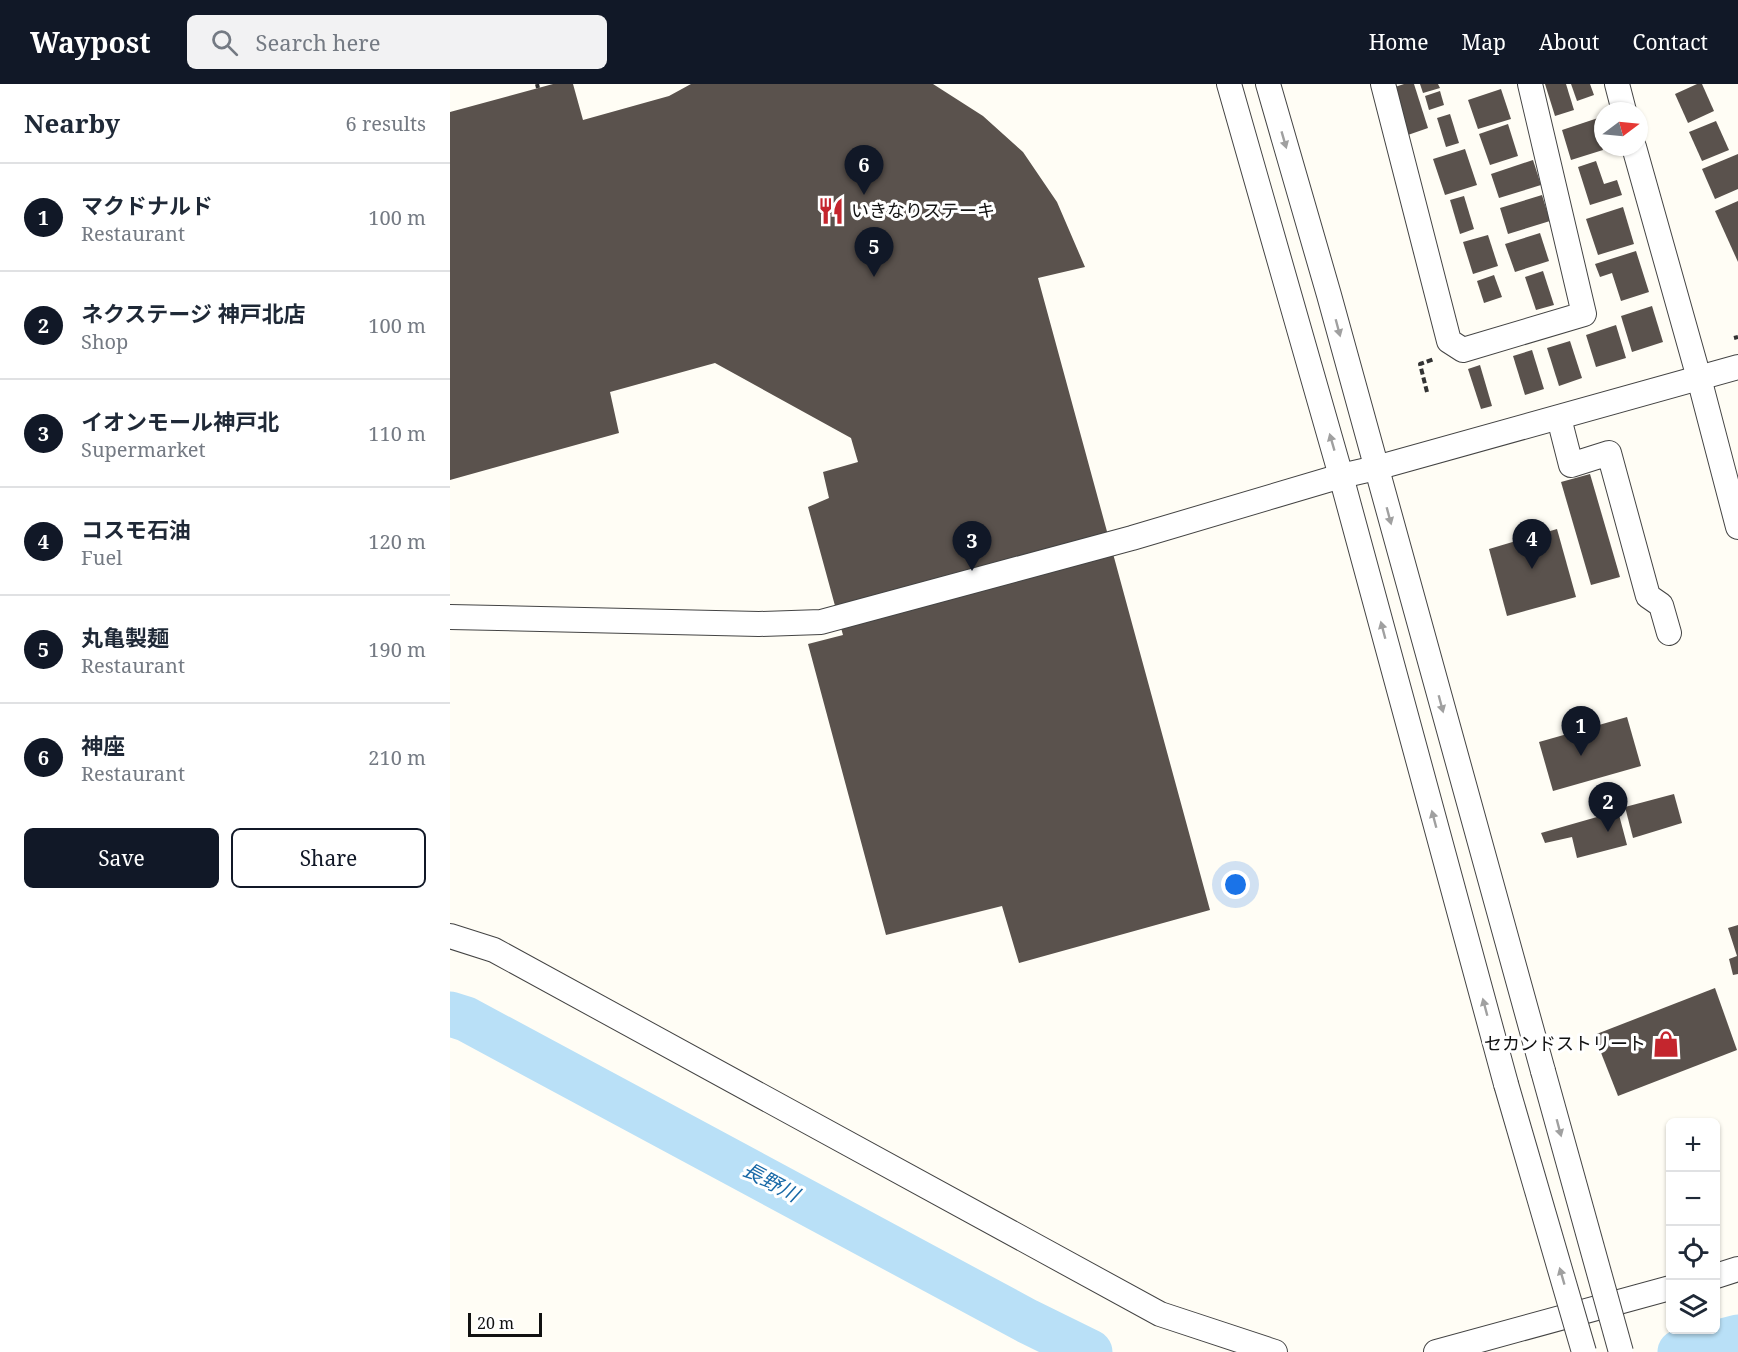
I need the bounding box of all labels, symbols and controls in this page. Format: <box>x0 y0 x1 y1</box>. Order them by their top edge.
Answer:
search box <box>187 15 607 69</box>
text: Waypost <box>30 23 151 61</box>
icon: search <box>208 26 241 59</box>
text: Search here <box>256 27 380 57</box>
text: Home <box>1369 28 1429 56</box>
text: Map <box>1462 28 1506 56</box>
text: About <box>1539 28 1600 56</box>
text: Contact <box>1633 28 1708 56</box>
north arrow <box>1594 102 1648 156</box>
text: Nearby <box>24 105 120 141</box>
text: 6 results <box>346 110 426 137</box>
one-way arrow <box>1280 131 1289 149</box>
pin: 6 <box>844 146 884 195</box>
text: マクドナルド <box>81 190 213 220</box>
restaurant icon: いきなりステーキ <box>816 196 846 226</box>
place label: いきなりステーキ <box>851 198 995 222</box>
text: 1 <box>38 204 49 231</box>
text: 100 m <box>368 204 426 231</box>
text: Restaurant <box>81 220 185 247</box>
pin: 5 <box>854 228 894 277</box>
text: ネクステージ 神戸北店 <box>81 298 306 328</box>
text: 2 <box>38 312 49 339</box>
text: 100 m <box>368 312 426 339</box>
one-way arrow <box>1334 319 1343 337</box>
text: Shop <box>81 328 128 355</box>
text: イオンモール神戸北 <box>81 406 279 436</box>
text: 3 <box>38 420 49 447</box>
text: 110 m <box>368 420 426 447</box>
one-way arrow <box>1327 433 1336 451</box>
text: Supermarket <box>81 436 206 463</box>
one-way arrow <box>1385 507 1394 525</box>
text: コスモ石油 <box>81 514 191 544</box>
pin: 4 <box>1512 520 1552 569</box>
pin: 3 <box>952 522 992 571</box>
text: 4 <box>38 528 49 555</box>
text: 120 m <box>368 528 426 555</box>
text: Fuel <box>81 544 122 571</box>
one-way arrow <box>1378 621 1387 639</box>
text: 丸亀製麺 <box>81 622 169 652</box>
text: 5 <box>38 636 49 663</box>
text: 190 m <box>368 636 426 663</box>
text: Restaurant <box>81 652 185 679</box>
one-way arrow <box>1436 695 1446 713</box>
pin: 1 <box>1562 706 1600 756</box>
text: 神座 <box>81 730 125 760</box>
text: 6 <box>38 744 49 771</box>
text: 210 m <box>368 744 426 771</box>
text: Restaurant <box>81 760 185 787</box>
pin: 2 <box>1588 782 1628 832</box>
one-way arrow <box>1429 810 1438 828</box>
button: Save <box>24 828 219 888</box>
button: Share <box>231 828 426 888</box>
your location <box>1221 870 1250 899</box>
one-way arrow <box>1480 998 1489 1016</box>
shop icon: セカンドストリート <box>1651 1029 1681 1059</box>
place label: セカンドストリート <box>1484 1031 1646 1055</box>
map controls <box>1666 1118 1720 1334</box>
button: + <box>1666 1118 1720 1172</box>
one-way arrow <box>1554 1119 1564 1137</box>
water label: 長野川 <box>738 1156 806 1209</box>
button: − <box>1666 1172 1720 1226</box>
button: locate <box>1666 1226 1720 1280</box>
one-way arrow <box>1557 1267 1566 1285</box>
button: layers <box>1666 1280 1720 1334</box>
scale bar <box>468 1310 542 1338</box>
text: 20 m <box>477 1312 514 1334</box>

